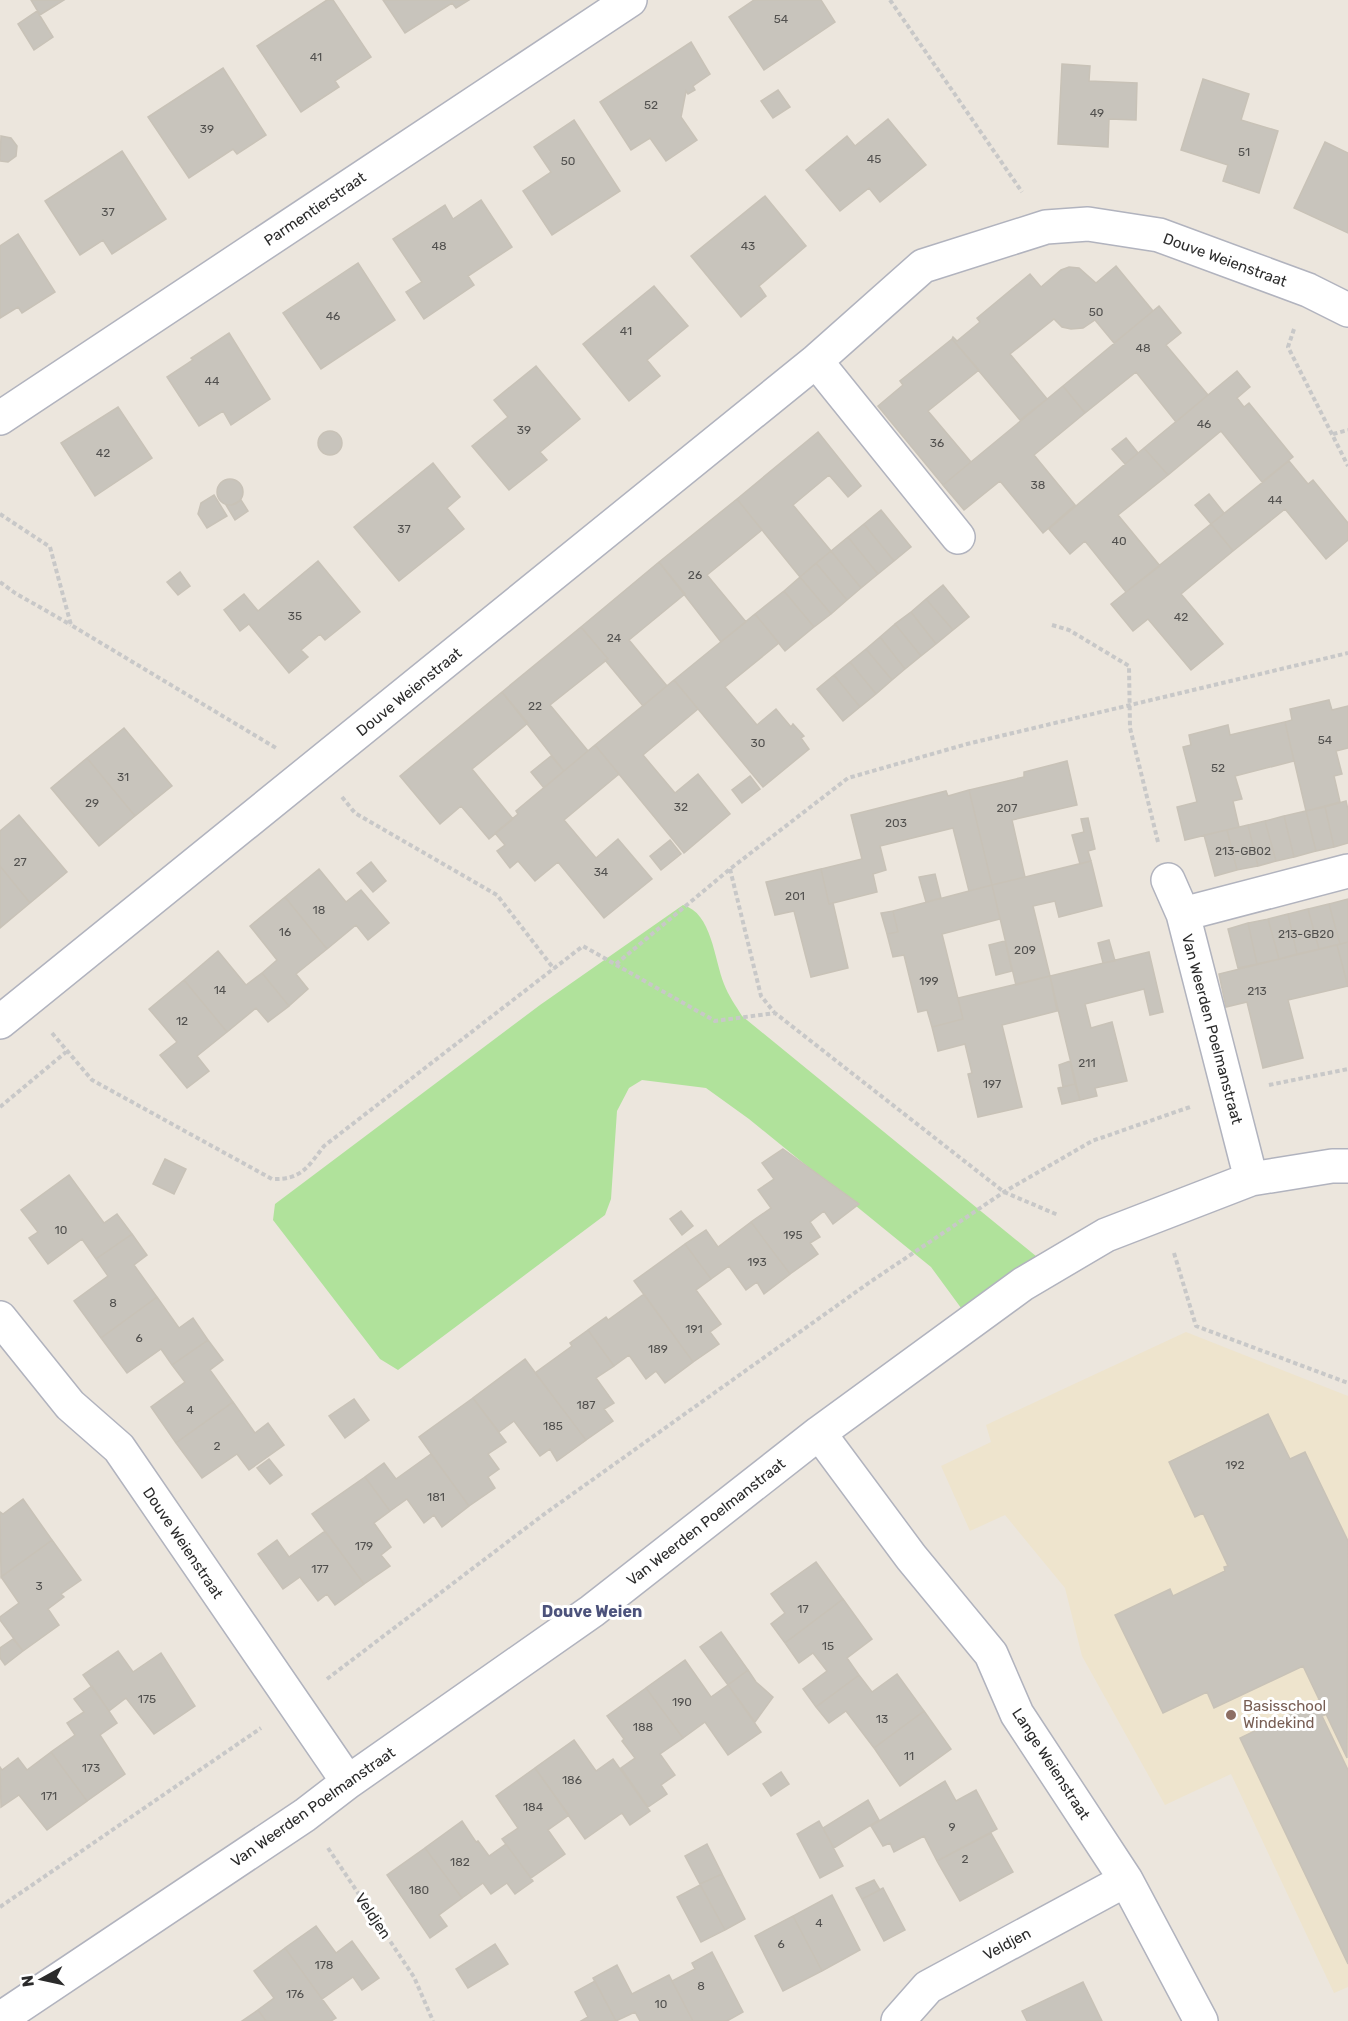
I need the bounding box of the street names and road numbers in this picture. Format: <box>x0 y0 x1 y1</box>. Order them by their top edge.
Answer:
street label: Parmentierstraat <box>261 168 370 250</box>
street label: Douve Weienstraat <box>1161 229 1290 291</box>
street label: Douve Weienstraat <box>353 644 465 740</box>
street label: Van Weerden Poelmanstraat <box>1178 932 1246 1126</box>
street label: Van Weerden Poelmanstraat <box>623 1454 789 1590</box>
street label: Douve Weienstraat <box>139 1484 227 1602</box>
street label: Lange Weienstraat <box>1008 1705 1094 1823</box>
street label: Van Weerden Poelmanstraat <box>227 1743 399 1871</box>
street label: Veldjen <box>351 1890 395 1942</box>
street label: Veldjen <box>980 1924 1034 1964</box>

